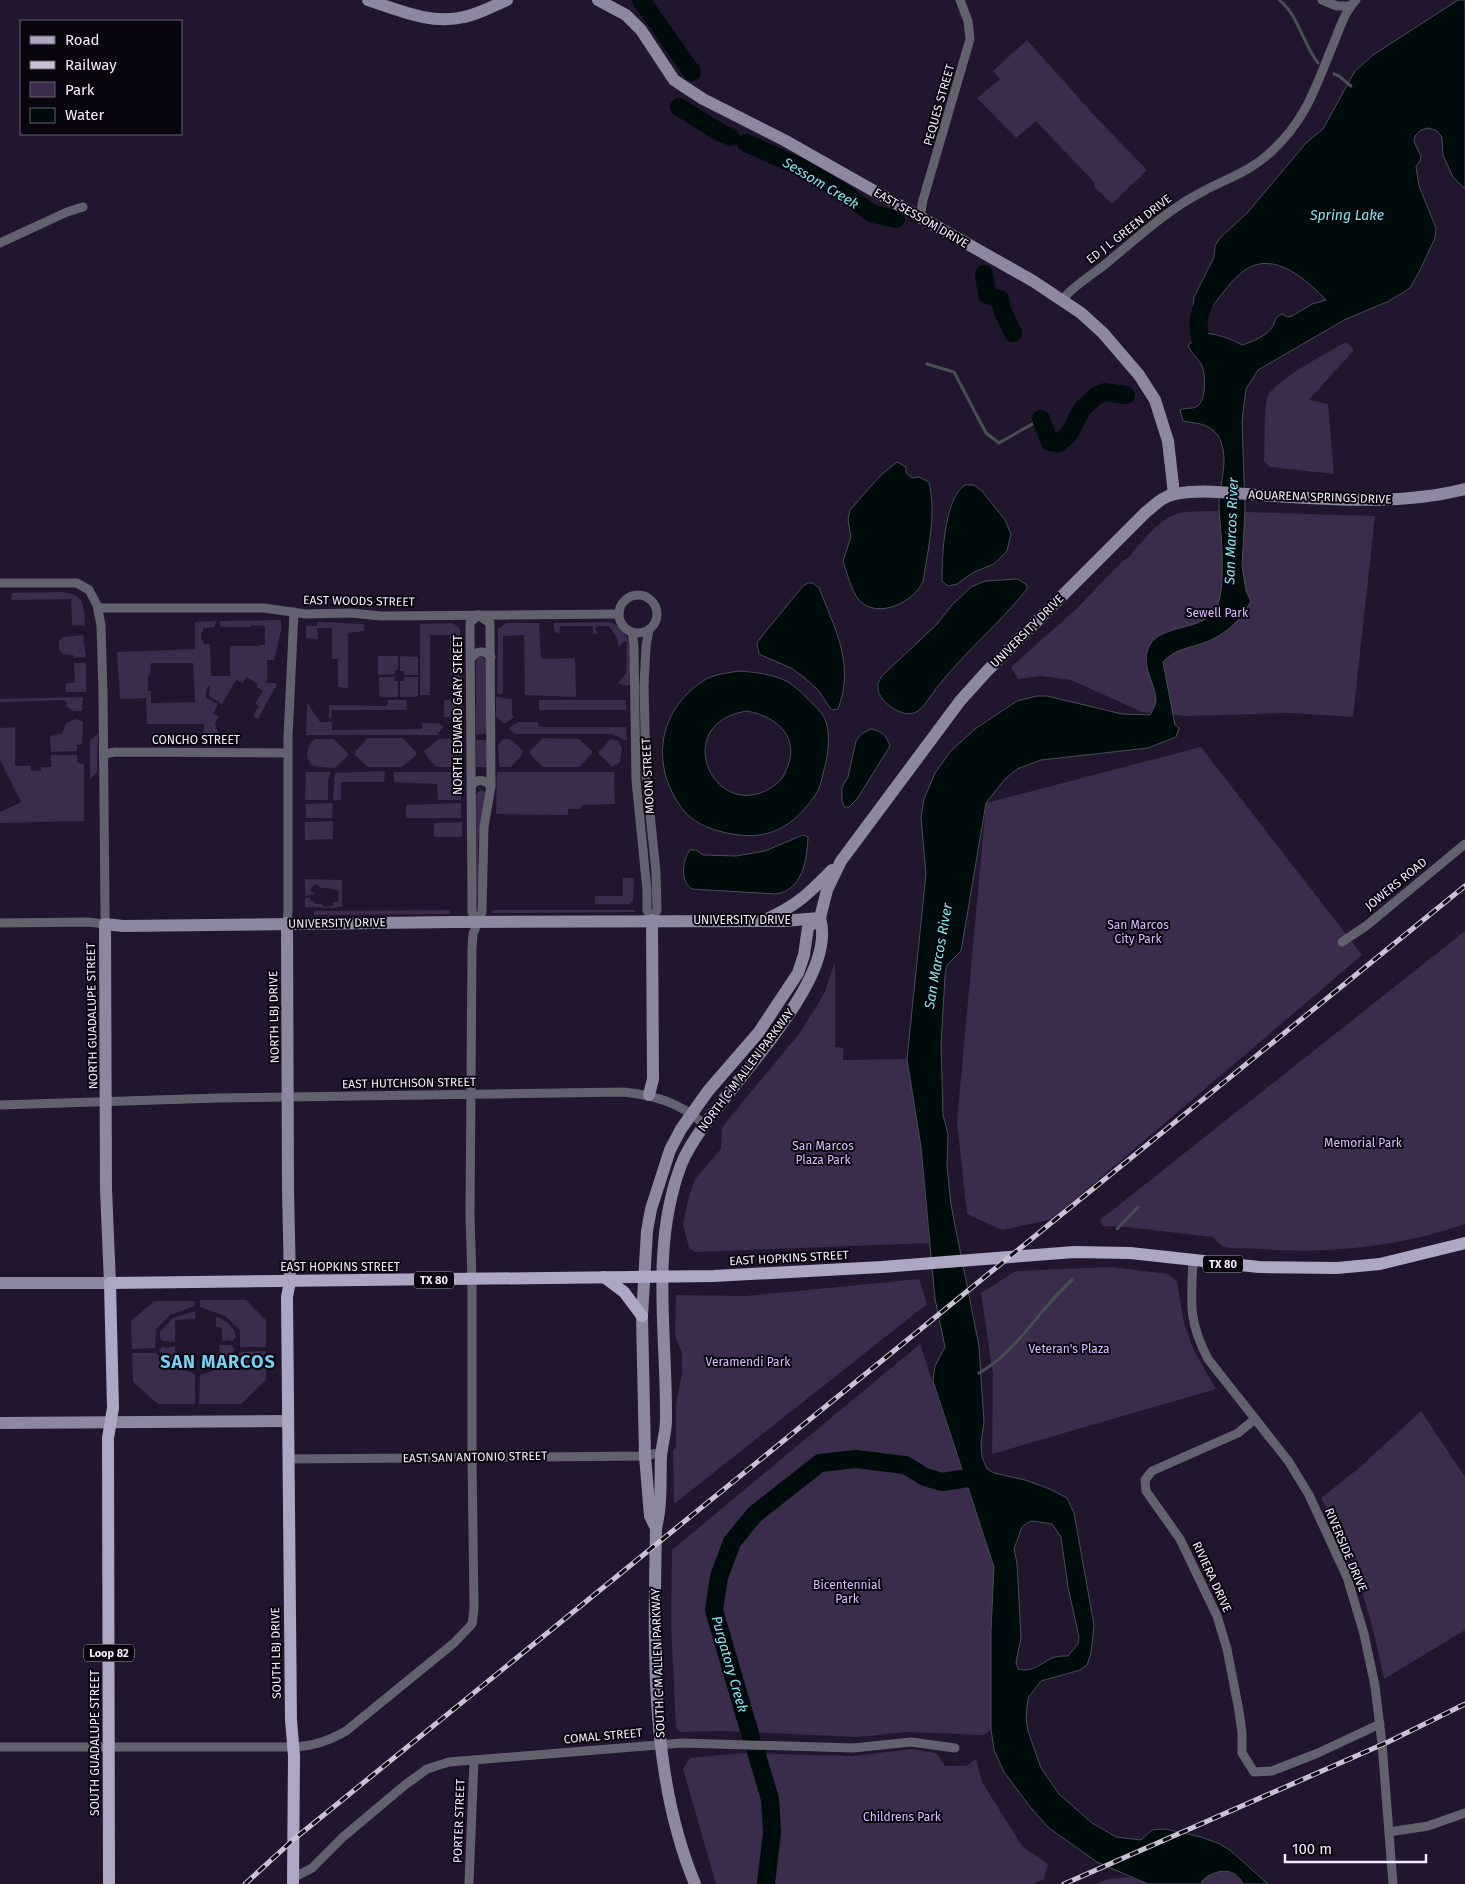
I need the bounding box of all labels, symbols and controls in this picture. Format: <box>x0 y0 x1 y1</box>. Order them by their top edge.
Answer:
legend <box>20 20 182 135</box>
text: Road <box>65 31 100 49</box>
text: Railway <box>65 56 117 74</box>
street label: PEQUES STREET <box>921 62 958 147</box>
text: Park <box>65 81 95 99</box>
text: Water <box>65 106 104 124</box>
water label: Sessom Creek <box>779 154 862 213</box>
street label: EAST SESSOM DRIVE <box>871 185 971 251</box>
street label: ED J L GREEN DRIVE <box>1084 191 1174 267</box>
water label: Spring Lake <box>1309 207 1384 224</box>
water label: San Marcos River <box>1221 477 1242 586</box>
street label: AQUARENA SPRINGS DRIVE <box>1248 488 1392 506</box>
street label: UNIVERSITY DRIVE <box>988 592 1066 670</box>
street label: EAST WOODS STREET <box>303 593 416 609</box>
park label: Sewell Park <box>1186 606 1249 620</box>
street label: NORTH EDWARD GARY STREET <box>451 634 465 795</box>
street label: CONCHO STREET <box>152 733 241 747</box>
street label: MOON STREET <box>639 737 657 814</box>
street label: JOWERS ROAD <box>1362 855 1430 913</box>
water label: San Marcos River <box>921 901 956 1011</box>
street label: UNIVERSITY DRIVE <box>693 913 791 927</box>
street label: UNIVERSITY DRIVE <box>288 915 386 931</box>
park label: San Marcos City Park <box>1107 918 1169 946</box>
street label: NORTH GUADALUPE STREET <box>84 942 100 1090</box>
street label: NORTH LBJ DRIVE <box>266 971 282 1063</box>
street label: NORTH C M ALLEN PARKWAY <box>695 1005 797 1134</box>
street label: EAST HUTCHISON STREET <box>342 1075 477 1091</box>
park label: Memorial Park <box>1324 1136 1403 1150</box>
park label: San Marcos Plaza Park <box>792 1139 854 1167</box>
street label: EAST HOPKINS STREET <box>729 1248 850 1268</box>
road number: TX 80 <box>1203 1256 1243 1272</box>
street label: EAST HOPKINS STREET <box>280 1260 401 1274</box>
road number: TX 80 <box>414 1272 454 1288</box>
park label: Veteran's Plaza <box>1029 1342 1109 1356</box>
district label: SAN MARCOS <box>160 1351 276 1373</box>
park label: Veramendi Park <box>706 1355 791 1369</box>
street label: EAST SAN ANTONIO STREET <box>402 1449 548 1465</box>
street label: RIVERSIDE DRIVE <box>1322 1506 1370 1594</box>
street label: RIVIERA DRIVE <box>1190 1539 1234 1615</box>
park label: Bicentennial Park <box>813 1578 881 1606</box>
street label: SOUTH C M ALLEN PARKWAY <box>648 1588 668 1738</box>
street label: SOUTH LBJ DRIVE <box>268 1607 284 1699</box>
water label: Purgatory Creek <box>708 1614 752 1715</box>
road number: Loop 82 <box>84 1645 134 1662</box>
street label: SOUTH GUADALUPE STREET <box>88 1669 102 1816</box>
street label: COMAL STREET <box>563 1726 644 1746</box>
street label: PORTER STREET <box>451 1778 467 1863</box>
park label: Childrens Park <box>863 1810 942 1824</box>
scale bar <box>1285 1832 1426 1864</box>
text: 100 m <box>1292 1840 1332 1858</box>

